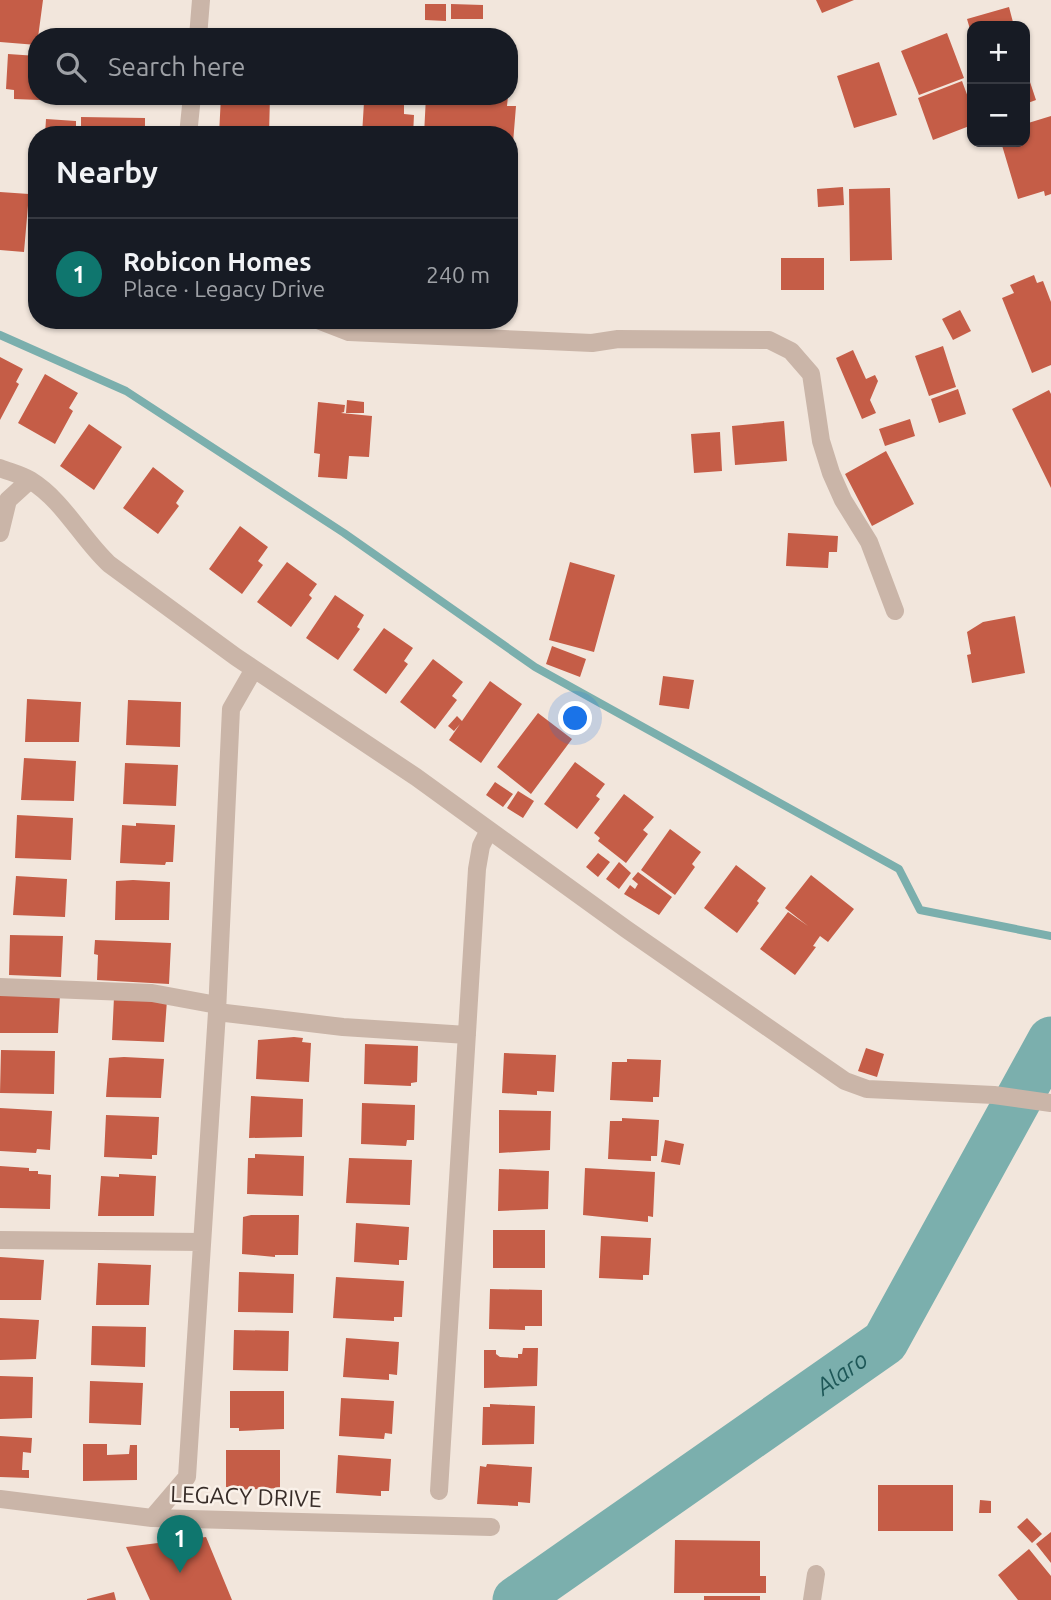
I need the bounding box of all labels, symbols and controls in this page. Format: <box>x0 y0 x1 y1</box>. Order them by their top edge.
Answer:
map controls <box>967 21 1030 147</box>
button: + <box>967 21 1030 84</box>
search box <box>28 28 518 105</box>
icon: search <box>52 48 90 86</box>
text: Search here <box>108 52 245 81</box>
button: − <box>967 84 1030 147</box>
text: Nearby <box>56 155 158 189</box>
text: Robicon Homes <box>123 247 311 276</box>
text: 1 <box>73 262 85 287</box>
text: 240 m <box>426 262 490 287</box>
text: Place · Legacy Drive <box>123 276 325 301</box>
your location <box>558 701 592 735</box>
water label: Alaro <box>810 1345 872 1400</box>
street label: LEGACY DRIVE <box>170 1481 322 1511</box>
pin: 1 <box>157 1515 203 1573</box>

